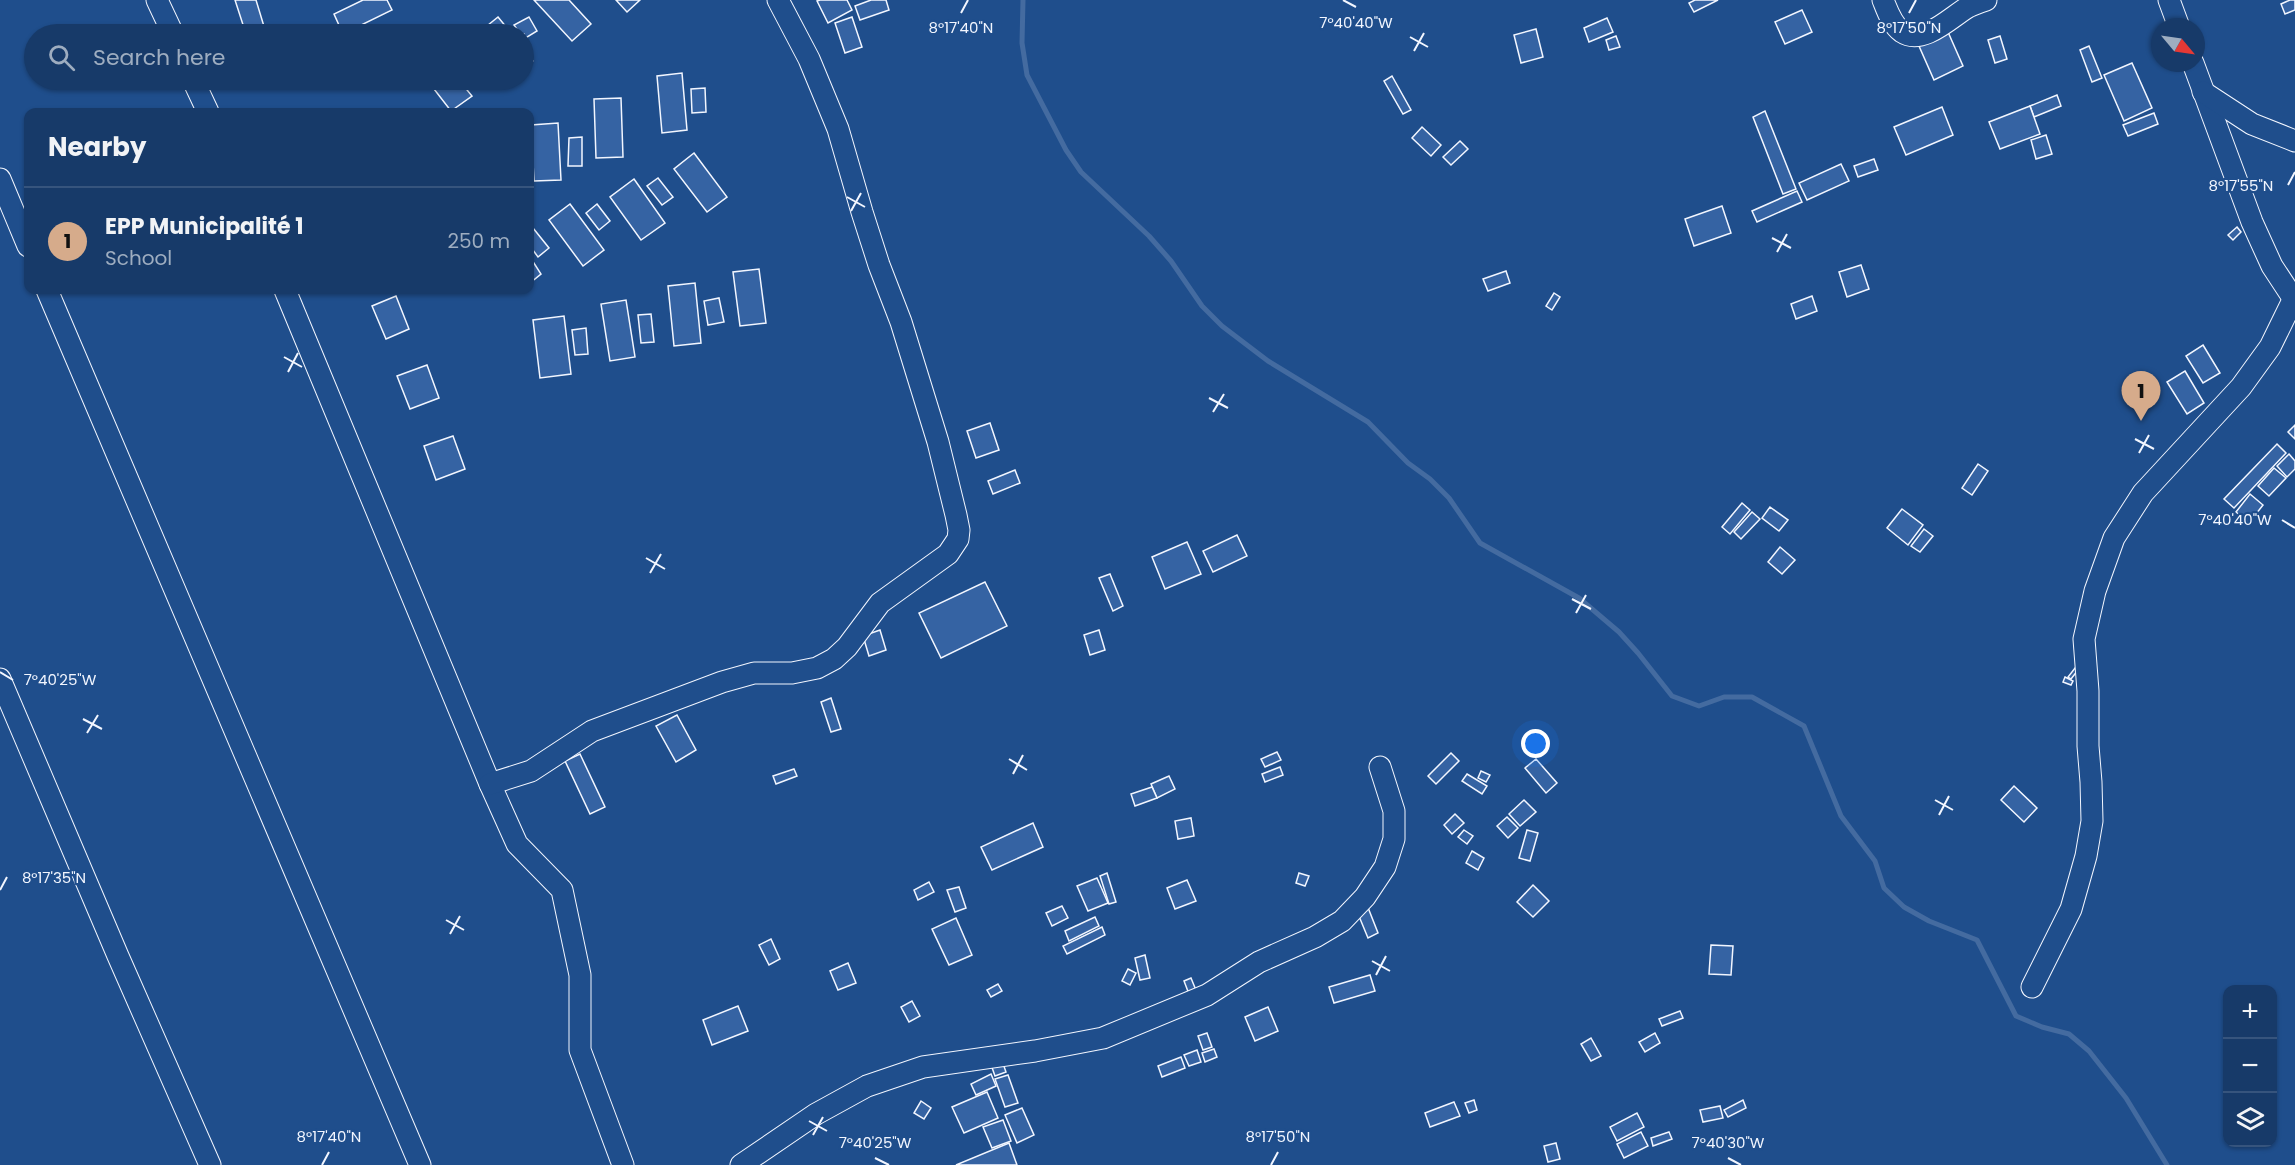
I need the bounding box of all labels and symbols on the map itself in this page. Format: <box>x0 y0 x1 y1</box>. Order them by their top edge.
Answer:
text: 7°40'40"W <box>1319 12 1393 33</box>
text: 8°17'40"N <box>929 17 993 38</box>
text: 8°17'50"N <box>1877 17 1941 38</box>
north arrow <box>2151 18 2205 72</box>
text: 8°17'55"N <box>2209 175 2273 196</box>
pin: 1 <box>2122 372 2160 421</box>
text: 7°40'40"W <box>2198 509 2272 530</box>
text: 7°40'25"W <box>24 669 97 690</box>
your location <box>1521 729 1550 758</box>
text: 8°17'35"N <box>22 867 86 888</box>
text: 8°17'40"N <box>297 1126 361 1147</box>
text: 8°17'50"N <box>1246 1126 1310 1147</box>
text: 7°40'25"W <box>839 1132 912 1153</box>
text: 7°40'30"W <box>1692 1132 1765 1153</box>

